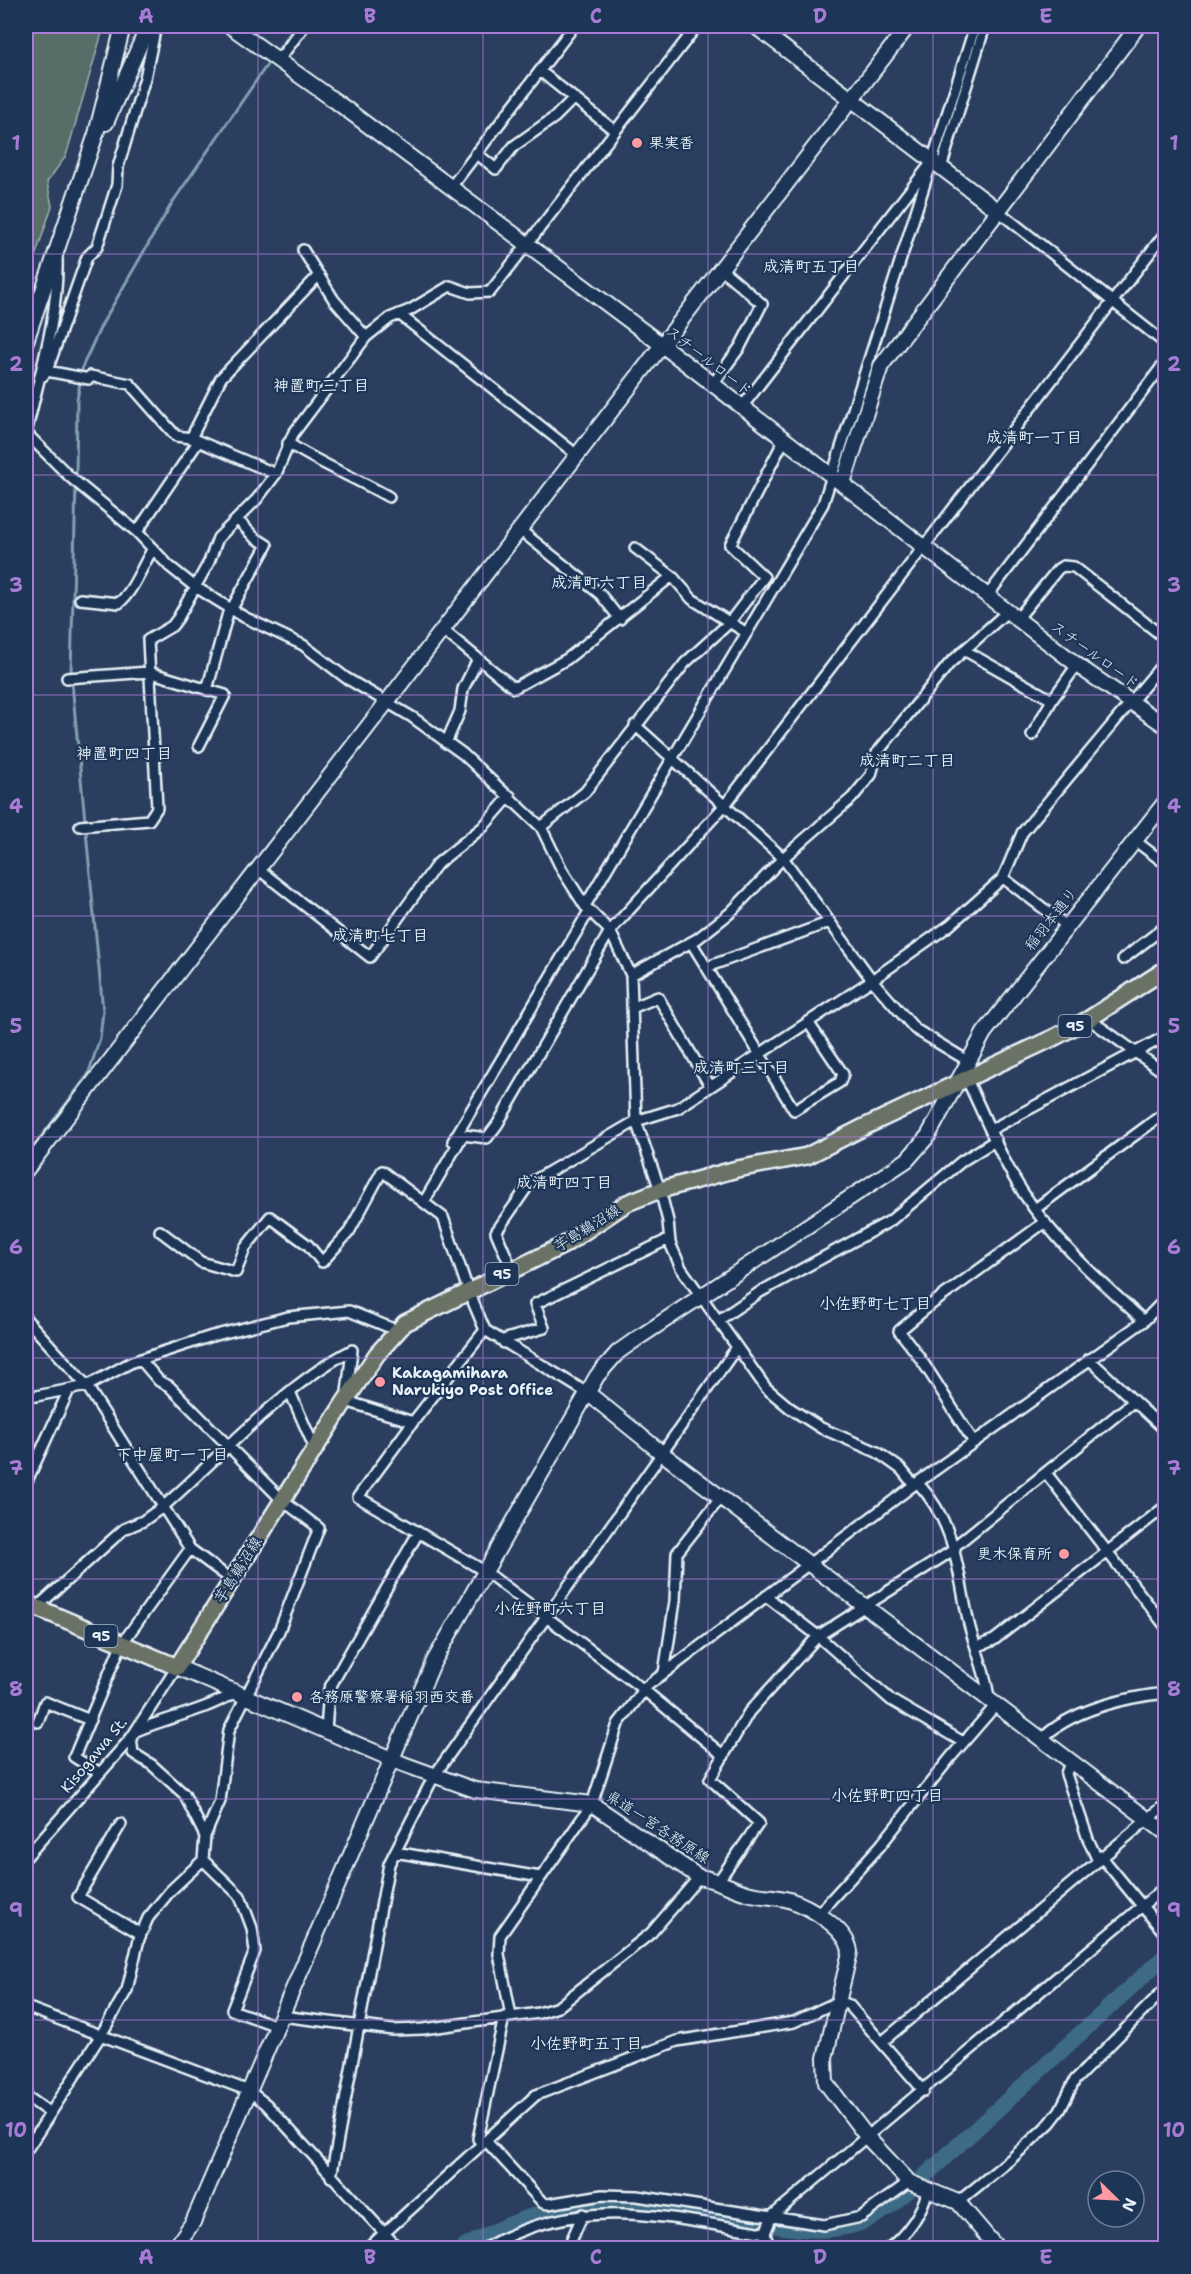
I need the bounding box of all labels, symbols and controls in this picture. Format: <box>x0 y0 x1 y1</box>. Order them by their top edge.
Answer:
text: A <box>138 3 154 29</box>
text: B <box>364 3 376 29</box>
text: C <box>590 3 602 29</box>
text: D <box>813 3 827 29</box>
text: E <box>1039 3 1053 29</box>
text: 1 <box>11 130 21 156</box>
text: 1 <box>1169 130 1179 156</box>
place label: 果実香 <box>649 133 694 153</box>
marker: 果実香 <box>630 136 644 150</box>
district label: 成清町五丁目 <box>763 256 859 277</box>
street label: スチールロード <box>662 321 756 401</box>
text: 2 <box>9 351 23 377</box>
text: 2 <box>1167 351 1181 377</box>
district label: 神置町三丁目 <box>273 375 369 396</box>
district label: 成清町一丁目 <box>986 427 1082 448</box>
text: 3 <box>9 572 23 598</box>
district label: 成清町六丁目 <box>551 572 647 593</box>
text: 3 <box>1167 572 1181 598</box>
street label: スチールロード <box>1047 616 1143 694</box>
district label: 神置町四丁目 <box>76 743 172 764</box>
district label: 成清町二丁目 <box>859 750 955 771</box>
text: 4 <box>9 793 23 819</box>
text: 4 <box>1167 793 1181 819</box>
street label: 稲羽本通り <box>1020 883 1082 955</box>
district label: 成清町七丁目 <box>332 925 428 946</box>
text: 5 <box>10 1013 22 1039</box>
text: 5 <box>1168 1013 1180 1039</box>
road number: 95 <box>1058 1015 1092 1037</box>
district label: 成清町三丁目 <box>693 1057 789 1078</box>
district label: 成清町四丁目 <box>516 1172 612 1193</box>
street label: 芋島鵜沼線 <box>550 1200 624 1256</box>
text: 6 <box>9 1234 23 1260</box>
text: 6 <box>1167 1234 1181 1260</box>
road number: 95 <box>486 1263 518 1285</box>
district label: 小佐野町七丁目 <box>819 1293 931 1314</box>
place label: Kakagamihara Narukiyo Post Office <box>392 1363 553 1400</box>
marker: Kakagamihara Narukiyo Post Office <box>373 1375 387 1389</box>
district label: 下中屋町一丁目 <box>116 1444 228 1465</box>
text: 7 <box>9 1455 23 1481</box>
text: 7 <box>1167 1455 1181 1481</box>
street label: 芋島鵜沼線 <box>210 1533 266 1607</box>
place label: 更木保育所 <box>977 1544 1052 1564</box>
marker: 更木保育所 <box>1057 1547 1071 1561</box>
district label: 小佐野町六丁目 <box>494 1598 606 1619</box>
road number: 95 <box>84 1625 118 1647</box>
text: 8 <box>9 1676 23 1702</box>
text: 8 <box>1167 1676 1181 1702</box>
place label: 各務原警察署稲羽西交番 <box>309 1687 474 1707</box>
marker: 各務原警察署稲羽西交番 <box>290 1690 304 1704</box>
street label: Kisogawa St. <box>56 1713 132 1797</box>
district label: 小佐野町四丁目 <box>831 1785 943 1806</box>
street label: 県道一宮各務原線 <box>602 1786 714 1868</box>
text: 9 <box>9 1897 23 1923</box>
text: 9 <box>1167 1897 1181 1923</box>
district label: 小佐野町五丁目 <box>530 2033 642 2054</box>
text: 10 <box>5 2117 27 2143</box>
text: 10 <box>1163 2117 1185 2143</box>
north arrow <box>1086 2169 1146 2229</box>
text: N <box>1117 2195 1141 2215</box>
text: A <box>138 2244 154 2270</box>
text: B <box>364 2244 376 2270</box>
text: C <box>590 2244 602 2270</box>
text: D <box>813 2244 827 2270</box>
text: E <box>1039 2244 1053 2270</box>

